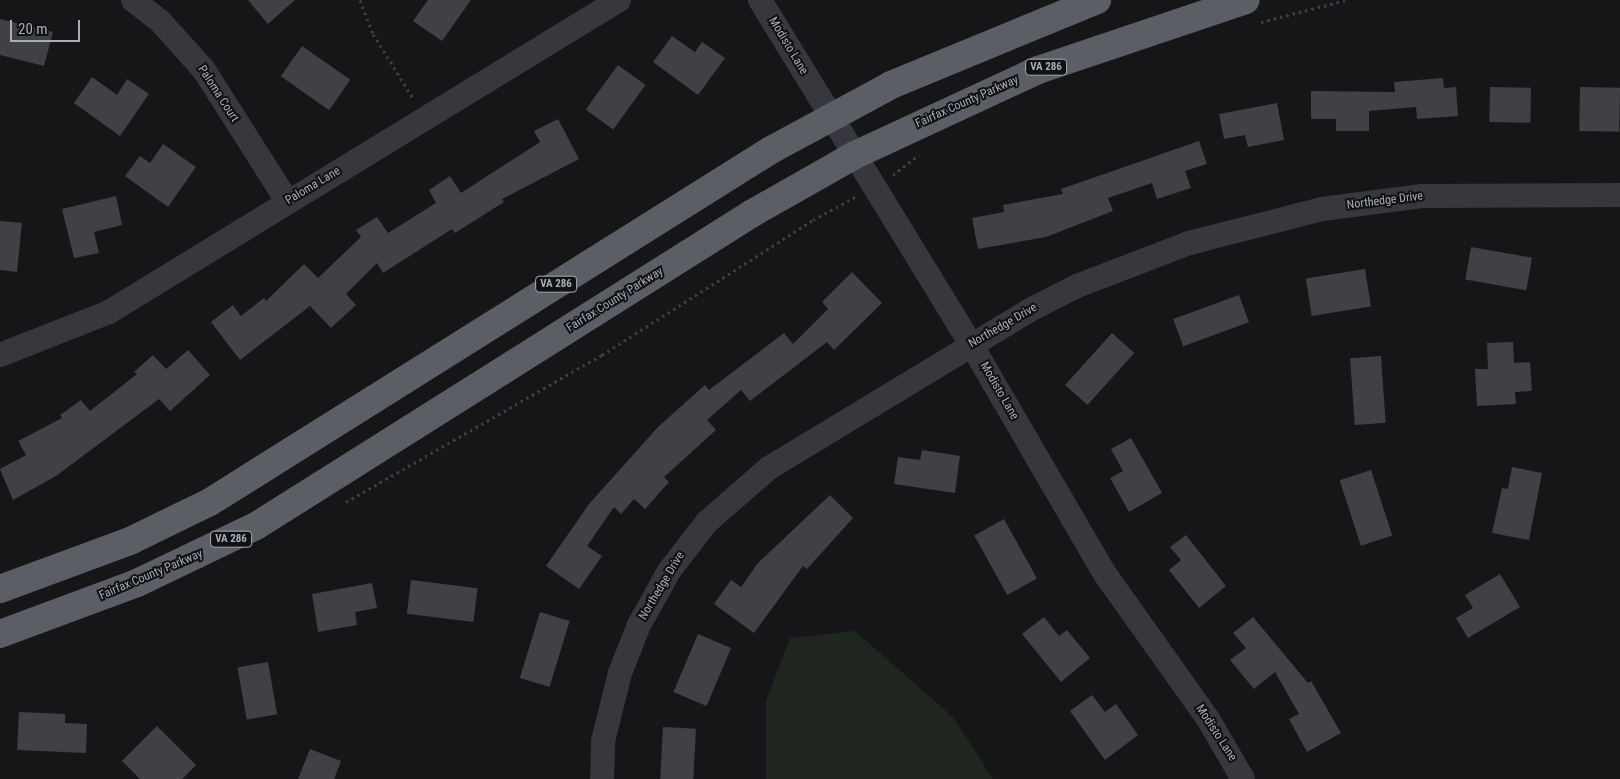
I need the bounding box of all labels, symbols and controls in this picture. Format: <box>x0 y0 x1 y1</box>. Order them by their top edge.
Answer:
scale bar <box>12 10 82 42</box>
street label: Modisto Lane <box>765 15 811 77</box>
text: 20 m <box>18 20 48 38</box>
road number: VA 286 <box>1025 58 1067 76</box>
street label: Paloma Court <box>194 63 242 125</box>
street label: Fairfax County Parkway <box>913 73 1021 131</box>
street label: Paloma Lane <box>283 164 343 208</box>
street label: Northedge Drive <box>1346 189 1424 213</box>
street label: Fairfax County Parkway <box>564 264 666 336</box>
road number: VA 286 <box>535 276 577 292</box>
street label: Northedge Drive <box>966 301 1040 351</box>
street label: Modisto Lane <box>977 360 1021 422</box>
road number: VA 286 <box>210 530 252 548</box>
street label: Fairfax County Parkway <box>97 547 205 603</box>
street label: Northedge Drive <box>636 549 688 623</box>
street label: Modisto Lane <box>1192 702 1240 764</box>

